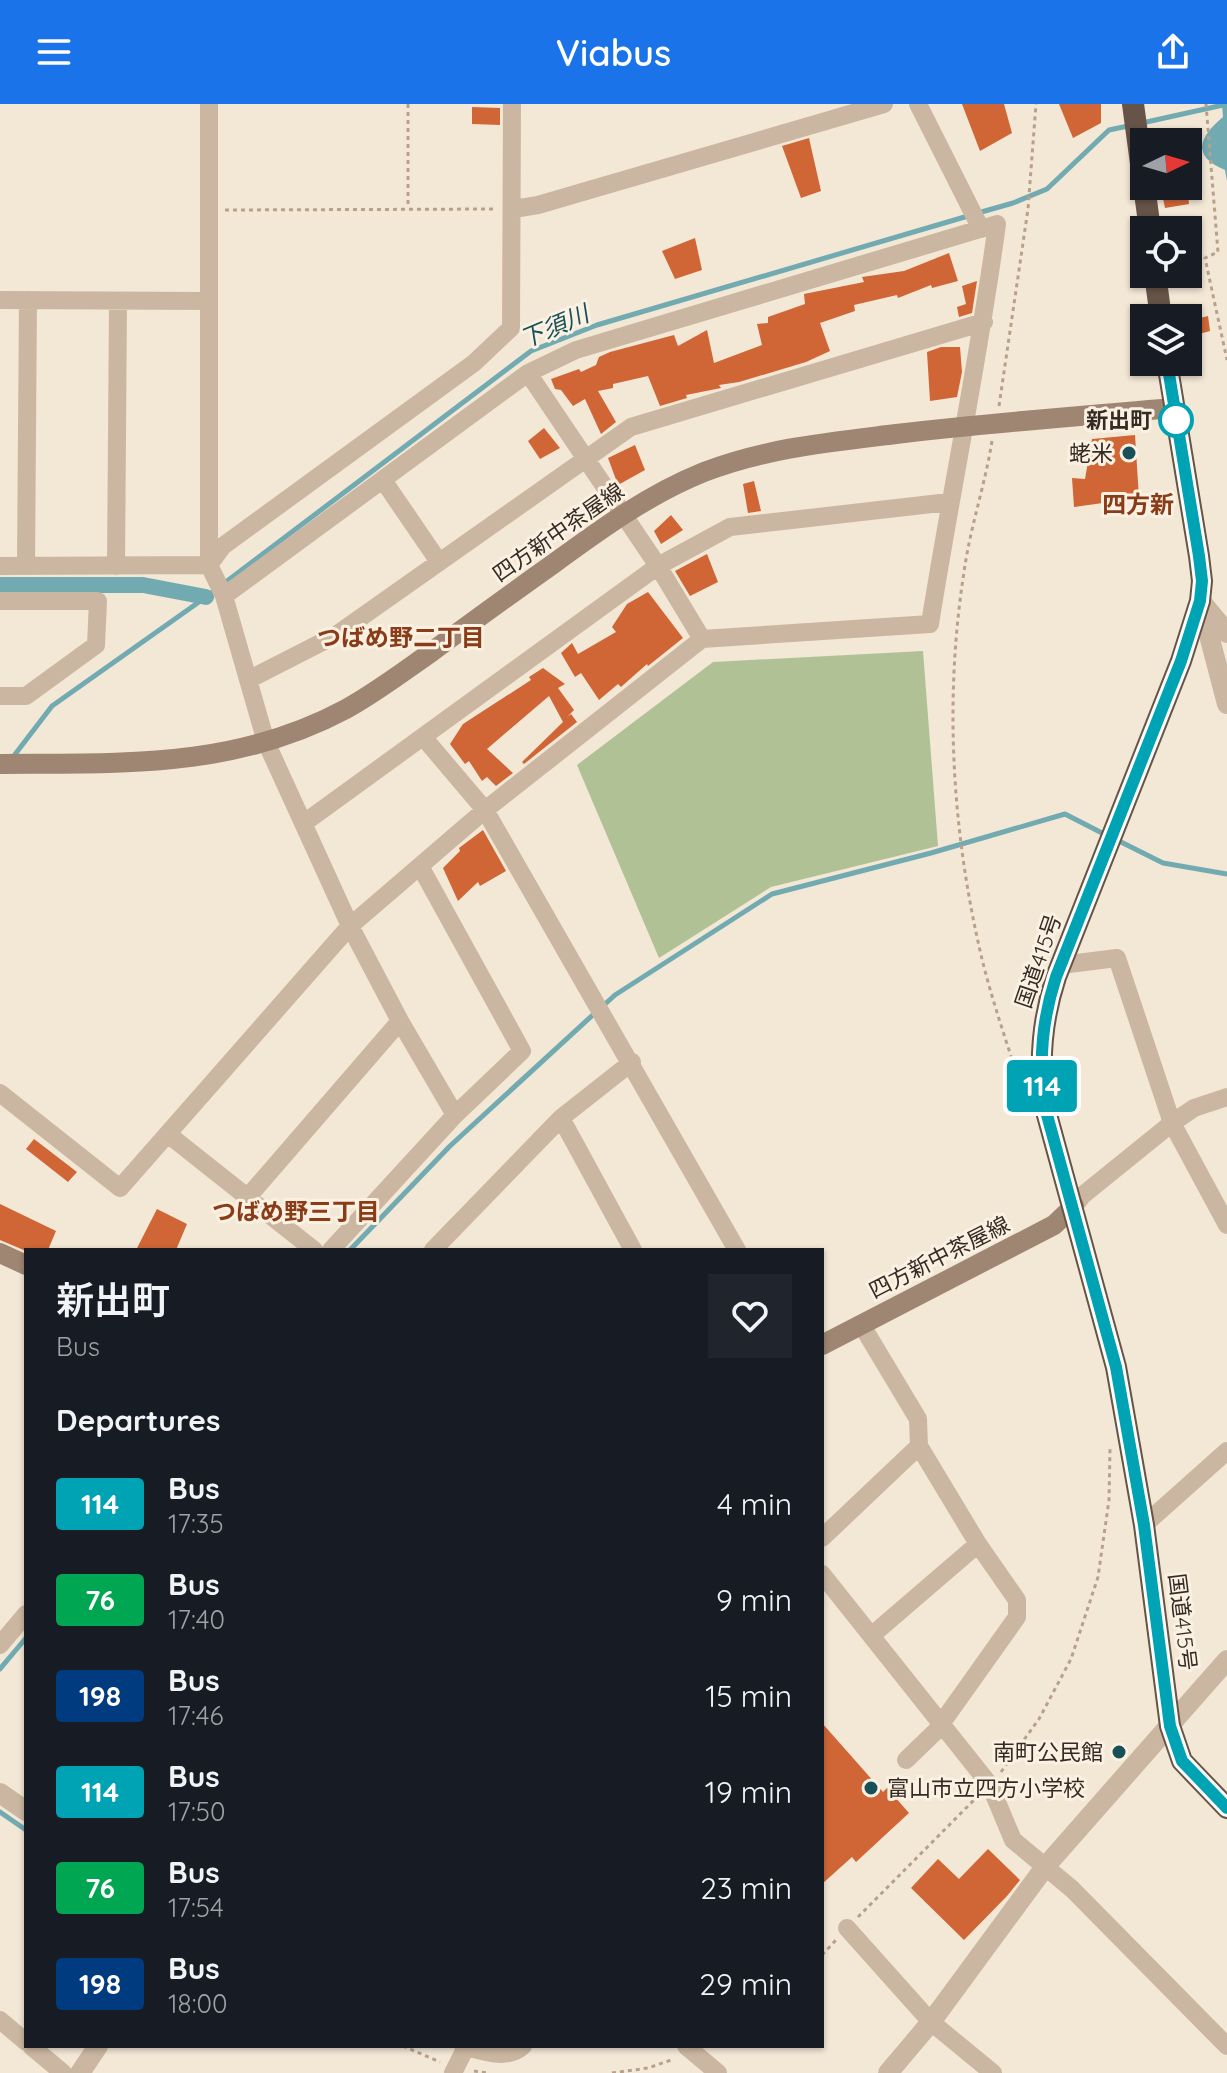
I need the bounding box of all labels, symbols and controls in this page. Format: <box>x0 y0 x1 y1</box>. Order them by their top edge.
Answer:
icon: menu <box>32 30 76 74</box>
text: Viabus <box>556 30 671 75</box>
icon: share <box>1151 30 1195 74</box>
north arrow <box>1130 128 1202 200</box>
map controls <box>1130 128 1202 376</box>
button: locate <box>1130 216 1202 288</box>
water label: 下須川 <box>515 297 596 354</box>
button: layers <box>1130 304 1202 376</box>
marker: 新出町 <box>1159 403 1193 437</box>
place label: 新出町 <box>1086 406 1152 434</box>
place label: 蛯米 <box>1069 439 1113 467</box>
marker: 蛯米 <box>1120 444 1138 462</box>
street label: 四方新中茶屋線 <box>487 476 629 588</box>
district label: 四方新 <box>1102 489 1174 519</box>
district label: つばめ野二丁目 <box>317 622 485 652</box>
street label: 国道415号 <box>1009 910 1067 1012</box>
line badge: 114 <box>996 1060 1088 1112</box>
text: 114 <box>1023 1068 1061 1103</box>
district label: つばめ野三丁目 <box>212 1196 380 1226</box>
street label: 四方新中茶屋線 <box>864 1210 1014 1304</box>
button: heart <box>708 1274 792 1358</box>
text: 新出町 <box>56 1276 170 1324</box>
text: Bus <box>56 1330 100 1363</box>
text: Departures <box>56 1401 221 1439</box>
text: Bus <box>168 1469 220 1507</box>
text: 4 min <box>717 1485 792 1523</box>
text: 114 <box>81 1486 119 1521</box>
text: 17:35 <box>168 1507 224 1540</box>
text: Bus <box>168 1565 220 1603</box>
street label: 国道415号 <box>1163 1572 1203 1672</box>
text: 9 min <box>716 1581 792 1619</box>
text: 76 <box>85 1582 115 1617</box>
text: 17:40 <box>168 1603 225 1636</box>
text: Bus <box>168 1661 220 1699</box>
text: 15 min <box>705 1677 792 1715</box>
text: 198 <box>79 1678 121 1713</box>
text: 17:46 <box>168 1699 224 1732</box>
place label: 南町公民館 <box>993 1738 1103 1766</box>
marker: 南町公民館 <box>1110 1743 1128 1761</box>
text: Bus <box>168 1757 220 1795</box>
text: 19 min <box>705 1773 792 1811</box>
text: 114 <box>81 1774 119 1809</box>
place label: 富山市立四方小学校 <box>887 1774 1085 1802</box>
marker: 富山市立四方小学校 <box>862 1779 880 1797</box>
text: 17:50 <box>168 1795 225 1828</box>
text: Bus <box>168 1853 220 1891</box>
text: 23 min <box>700 1869 792 1907</box>
text: 76 <box>85 1870 115 1905</box>
text: 17:54 <box>168 1891 224 1924</box>
text: Bus <box>168 1949 220 1987</box>
text: 29 min <box>699 1965 792 2003</box>
text: 198 <box>79 1966 121 2001</box>
text: 18:00 <box>168 1987 227 2020</box>

